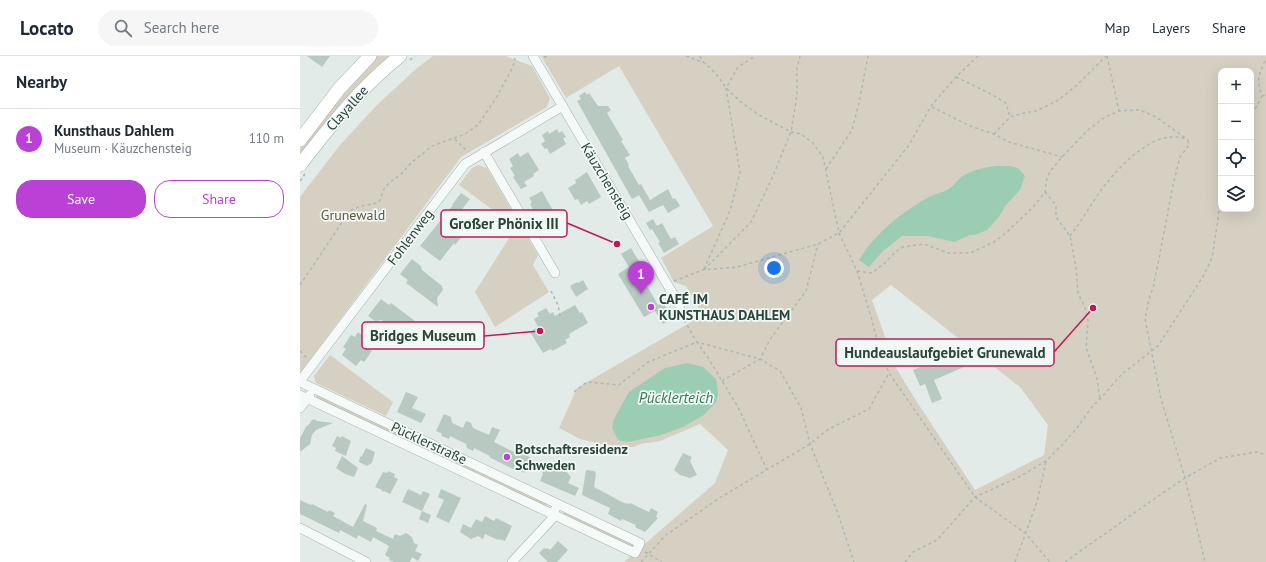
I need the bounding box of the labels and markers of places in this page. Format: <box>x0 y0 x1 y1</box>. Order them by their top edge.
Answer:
callout: Großer Phönix III <box>441 210 567 237</box>
pin: 1 <box>628 261 654 294</box>
place label: CAFÉ IM KUNSTHAUS DAHLEM <box>659 290 790 324</box>
marker: CAFÉ IM KUNSTHAUS DAHLEM <box>646 302 656 312</box>
callout: Bridges Museum <box>362 322 484 349</box>
callout: Hundeauslaufgebiet Grunewald <box>836 339 1054 366</box>
place label: Botschaftsresidenz Schweden <box>515 440 628 474</box>
marker: Botschaftsresidenz Schweden <box>502 452 512 462</box>

